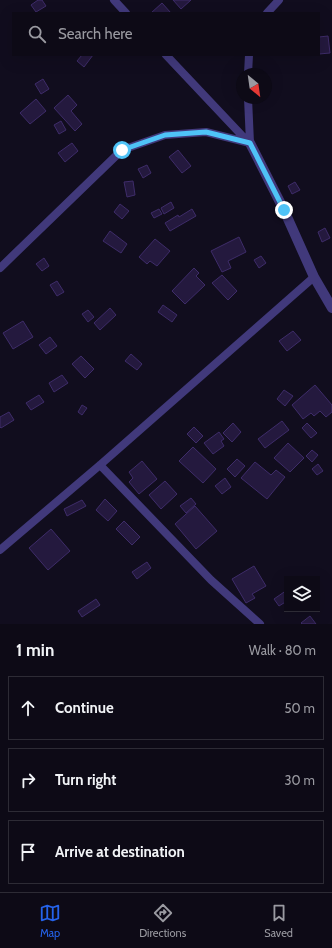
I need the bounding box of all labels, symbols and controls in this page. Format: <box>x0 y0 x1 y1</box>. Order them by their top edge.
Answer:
search box <box>12 12 320 56</box>
icon: search <box>26 23 48 45</box>
text: Search here <box>58 25 133 43</box>
north arrow <box>236 68 272 104</box>
route start <box>113 141 131 159</box>
route end <box>275 201 293 219</box>
map controls <box>284 576 320 612</box>
button: layers <box>284 576 320 612</box>
text: 1 min <box>16 640 54 660</box>
text: Walk · 80 m <box>249 642 316 658</box>
icon: ahead <box>17 697 39 719</box>
text: Continue <box>55 699 114 717</box>
text: 50 m <box>285 700 315 716</box>
icon: right <box>17 769 39 791</box>
text: Turn right <box>55 771 116 789</box>
text: 30 m <box>285 772 315 788</box>
icon: arrive <box>17 841 39 863</box>
text: Arrive at destination <box>55 843 185 861</box>
tab: Map <box>39 902 61 940</box>
tab: Directions <box>139 902 186 940</box>
tab: Saved <box>264 902 293 940</box>

